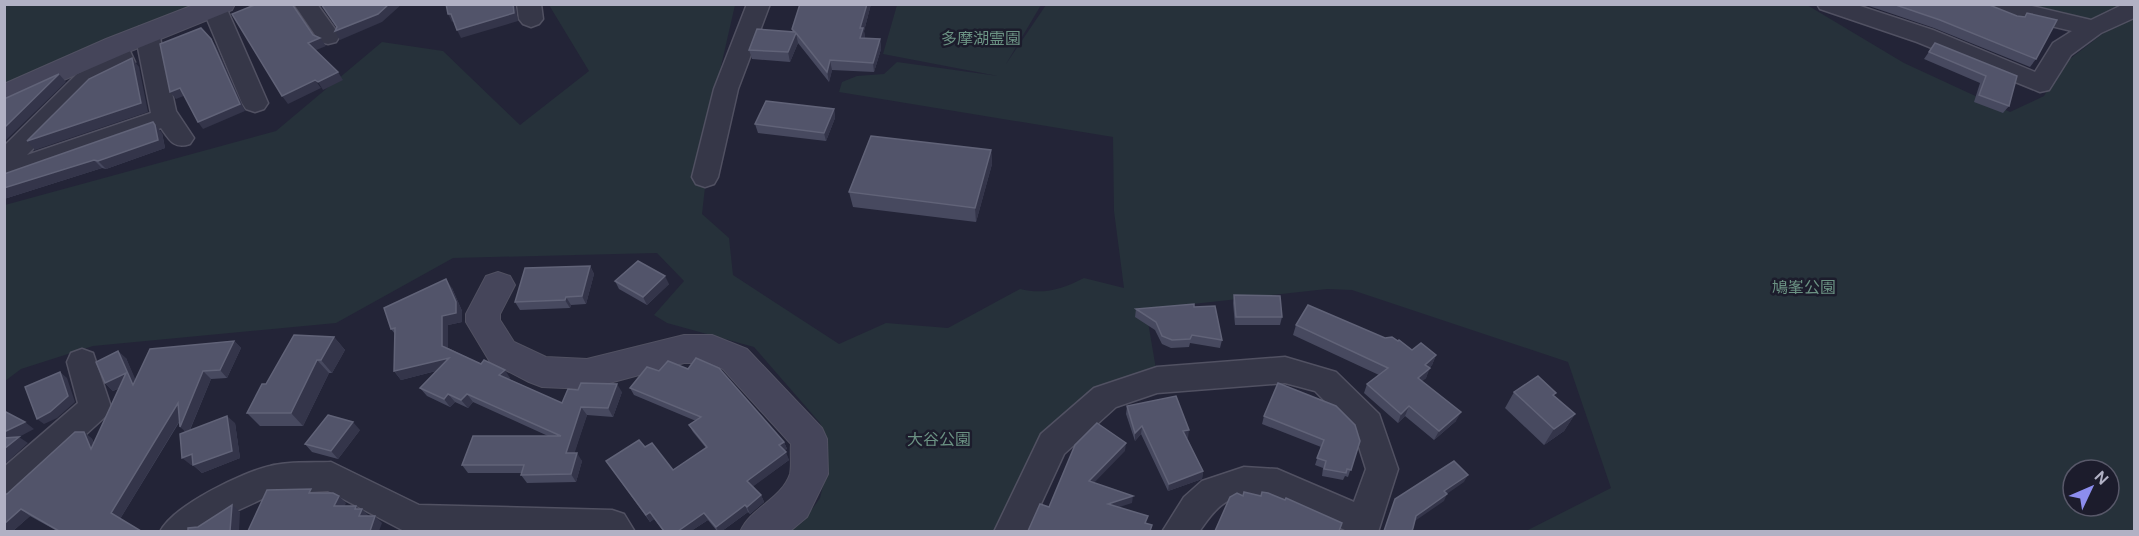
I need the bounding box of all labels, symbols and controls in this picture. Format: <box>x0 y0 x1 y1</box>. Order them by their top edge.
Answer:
park label: 多摩湖霊園 <box>941 28 1021 49</box>
park label: 鳩峯公園 <box>1772 277 1836 298</box>
park label: 大谷公園 <box>907 429 971 450</box>
north arrow <box>2061 458 2121 518</box>
text: N <box>2090 466 2113 489</box>

